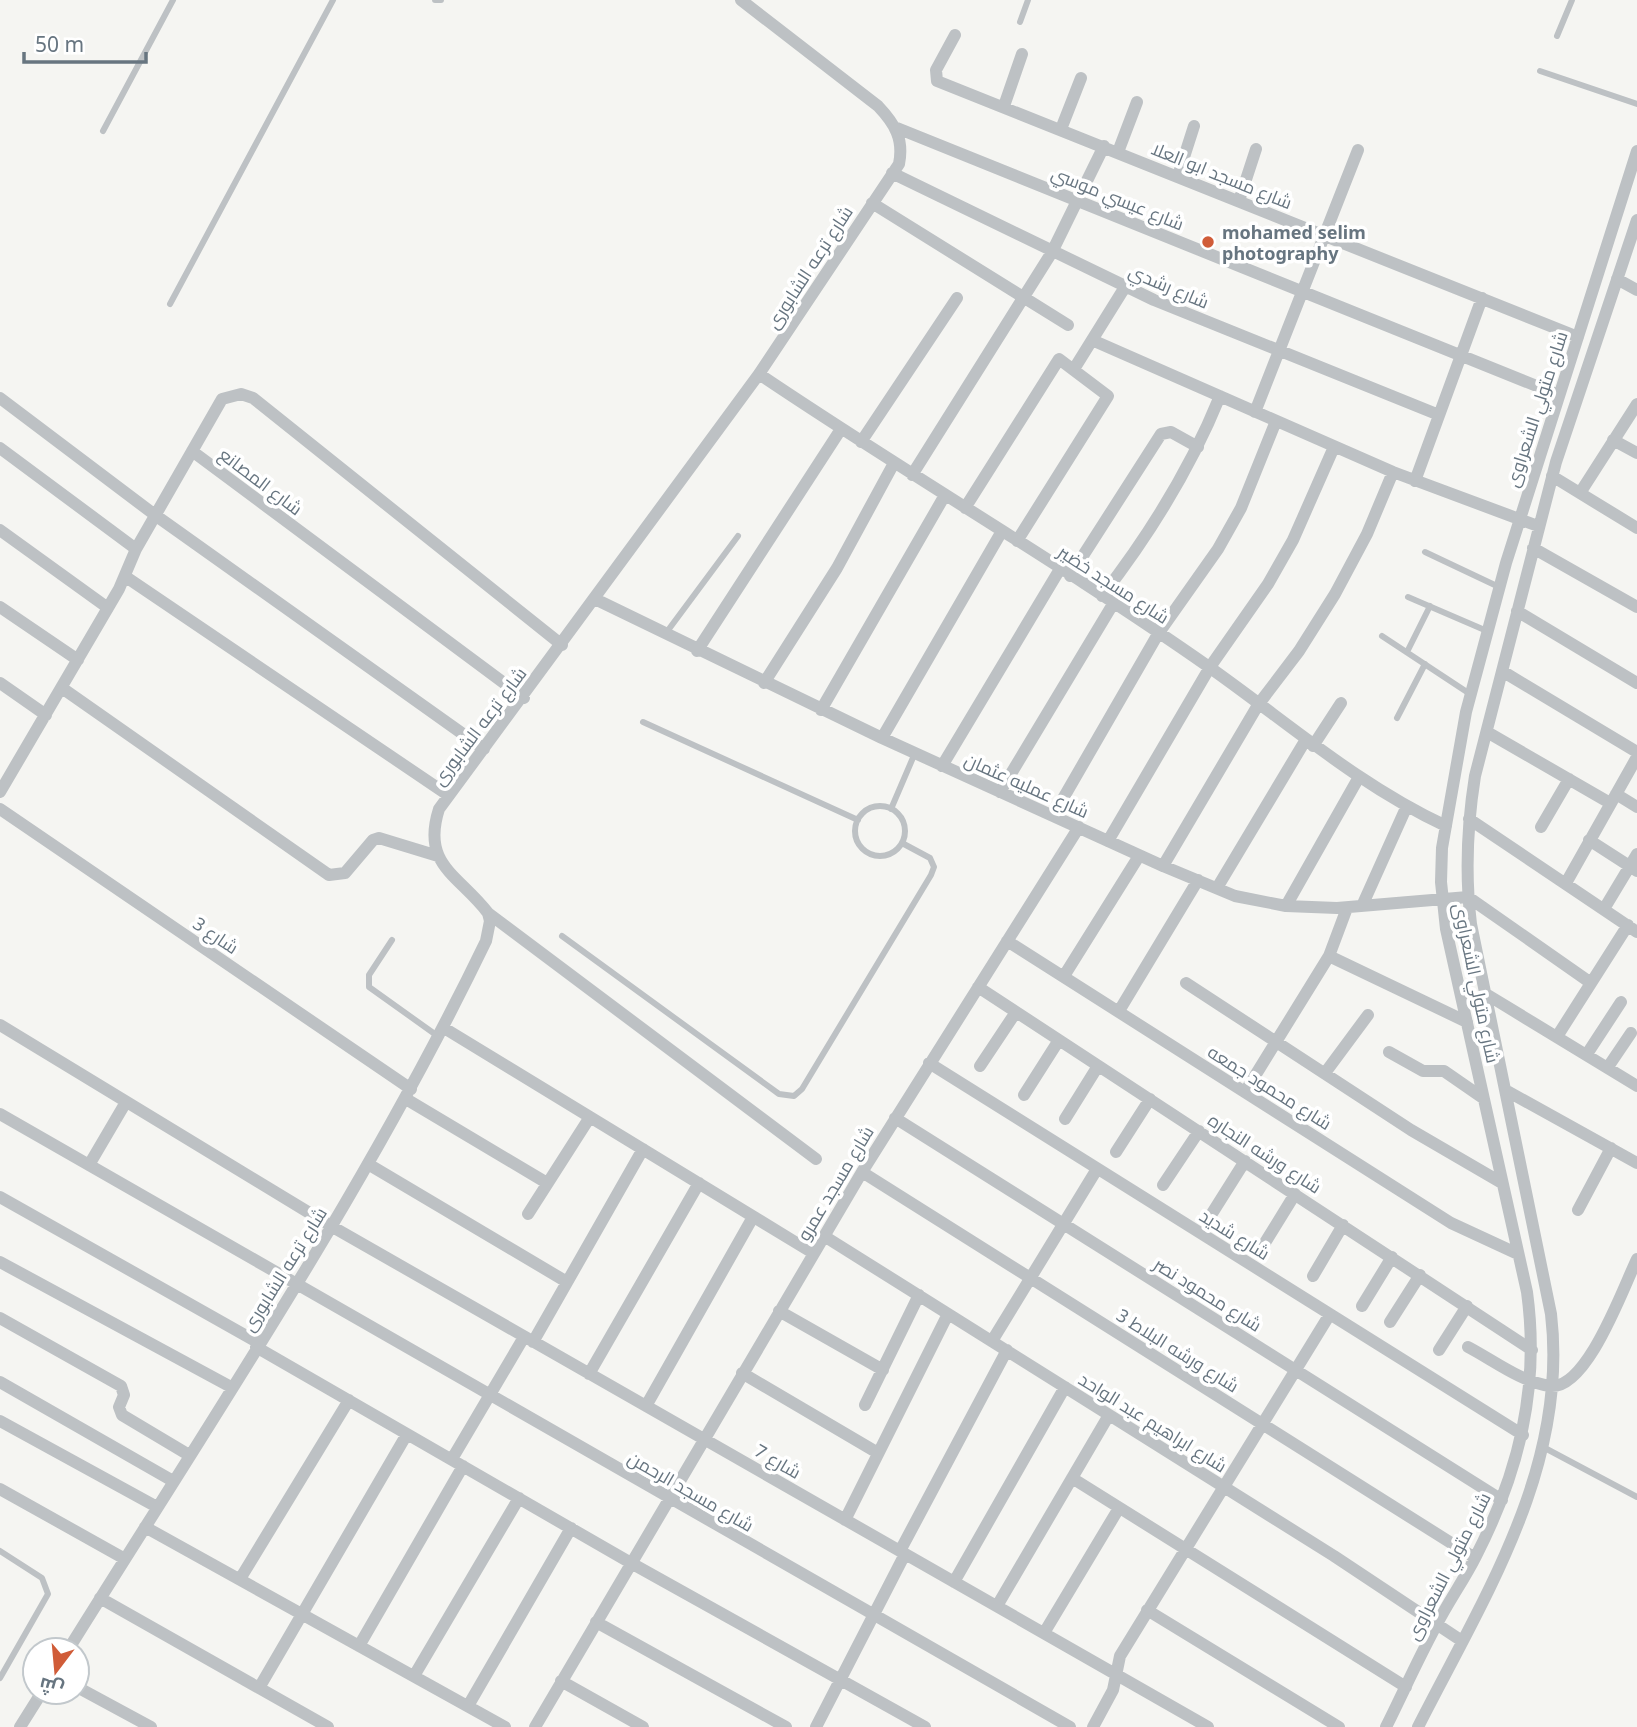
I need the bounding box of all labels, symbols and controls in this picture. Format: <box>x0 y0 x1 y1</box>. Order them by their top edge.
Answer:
scale bar <box>24 21 147 65</box>
text: 50 m <box>35 30 84 58</box>
street label: شارع مسجد ابو العلا <box>1148 136 1296 215</box>
street label: شارع عيسي موسي <box>1047 160 1188 237</box>
street label: شارع ترعه الشابورى <box>760 201 859 334</box>
place label: mohamed selim photography <box>1222 220 1366 265</box>
marker: mohamed selim photography <box>1200 234 1216 250</box>
street label: شارع رشدي <box>1124 258 1213 316</box>
street label: شارع متولي الشعراوى <box>1499 328 1575 491</box>
street label: شارع المصانع <box>214 442 307 521</box>
street label: شارع مسجد خضير <box>1052 539 1174 630</box>
street label: شارع ترعه الشابورى <box>427 662 532 791</box>
street label: شارع عمليه عثمان <box>961 747 1093 824</box>
street label: شارع متولي الشعراوى <box>1445 901 1506 1066</box>
street label: شارع 3 <box>188 911 243 960</box>
street label: شارع محمود جمعه <box>1203 1039 1337 1136</box>
street label: شارع ورشه النجاره <box>1203 1107 1326 1199</box>
street label: شارع مسجد عمرو <box>791 1121 880 1245</box>
street label: شارع ترعه الشابورى <box>236 1202 333 1336</box>
street label: شارع شديد <box>1195 1203 1275 1266</box>
street label: شارع محمود نصر <box>1148 1251 1266 1338</box>
street label: شارع ورشه البلاط 3 <box>1112 1303 1244 1398</box>
street label: شارع ابراهيم عبد الواحد <box>1074 1367 1232 1478</box>
street label: شارع 7 <box>750 1438 806 1485</box>
street label: شارع مسجد الرحمن <box>623 1445 758 1538</box>
street label: شارع متولي الشعراوى <box>1400 1488 1498 1645</box>
north arrow <box>21 1636 91 1706</box>
text: ش <box>36 1671 67 1703</box>

